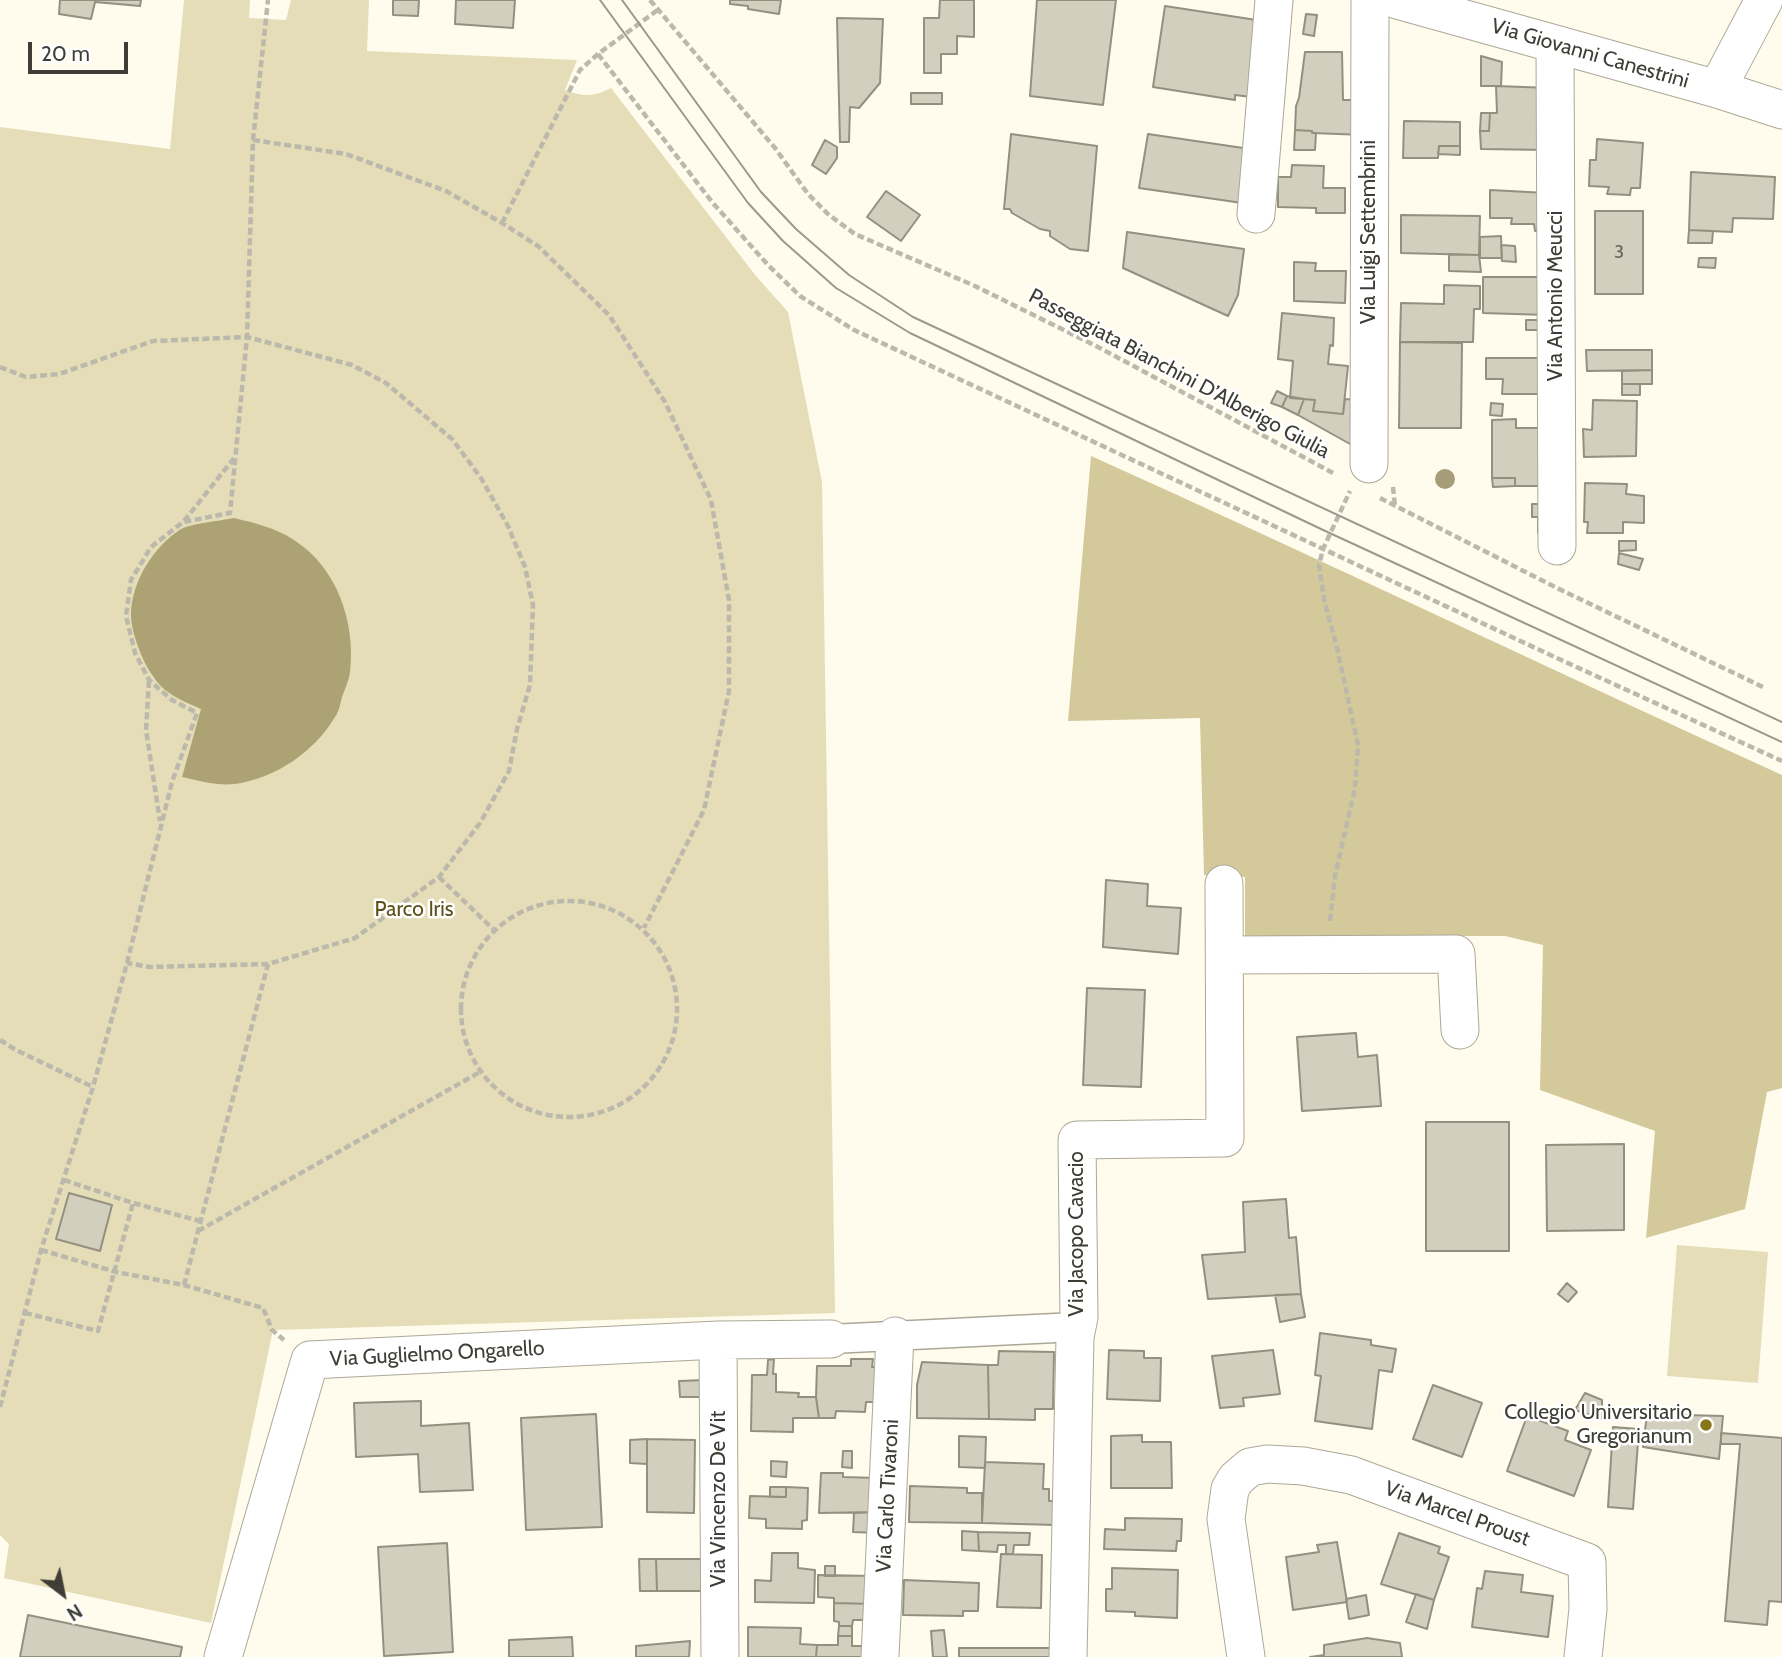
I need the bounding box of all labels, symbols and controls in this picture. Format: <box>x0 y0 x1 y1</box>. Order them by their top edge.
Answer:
street label: Via Giovanni Canestrini <box>1488 14 1692 94</box>
scale bar <box>32 28 131 72</box>
text: 20 m <box>41 41 90 66</box>
street label: Via Luigi Settembrini <box>1356 140 1382 324</box>
street label: Via Antonio Meucci <box>1543 211 1569 381</box>
house number: 3 <box>1614 242 1624 264</box>
street label: Passeggiata Bianchini D’Alberigo Giulia <box>1024 284 1334 464</box>
park label: Parco Iris <box>375 897 453 923</box>
street label: Via Jacopo Cavacio <box>1064 1151 1090 1317</box>
street label: Via Guglielmo Ongarello <box>329 1336 545 1372</box>
place label: Collegio Universitario Gregorianum <box>1504 1400 1692 1450</box>
street label: Via Vincenzo De Vit <box>706 1411 732 1587</box>
marker: Collegio Universitario Gregorianum <box>1698 1417 1714 1433</box>
street label: Via Carlo Tivaroni <box>871 1419 905 1573</box>
street label: Via Marcel Proust <box>1381 1476 1533 1552</box>
north arrow <box>28 1559 98 1629</box>
text: N <box>63 1599 86 1626</box>

